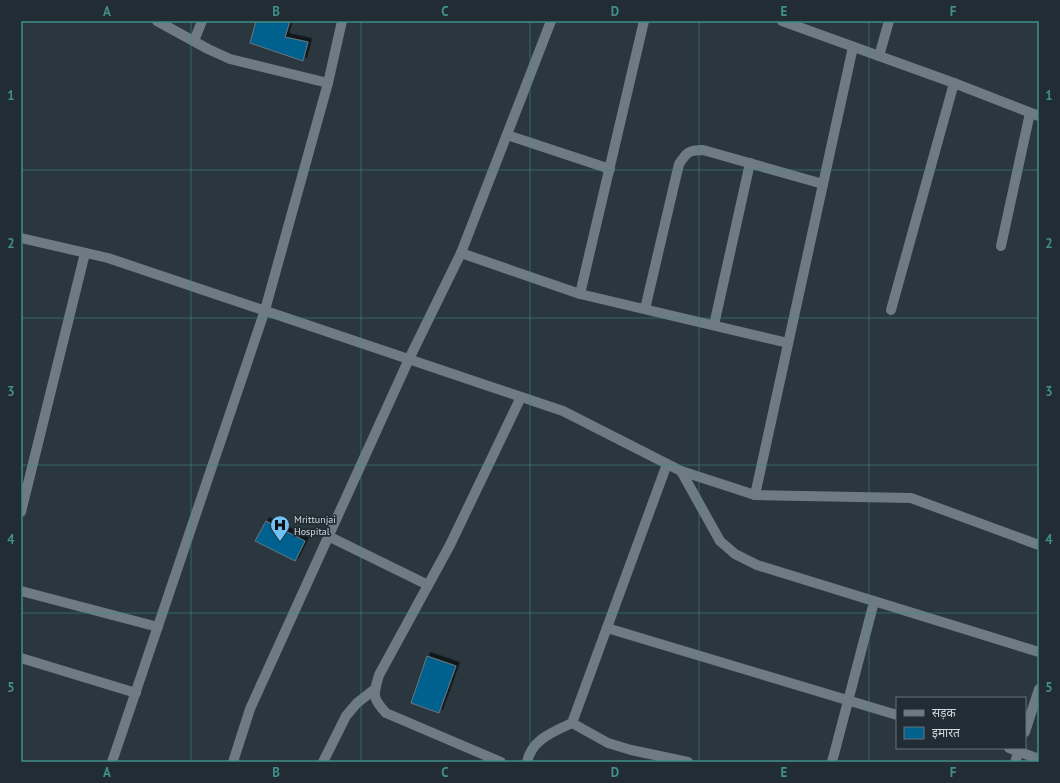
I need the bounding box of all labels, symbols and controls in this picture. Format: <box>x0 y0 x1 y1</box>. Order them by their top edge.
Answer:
text: A <box>103 3 111 20</box>
text: B <box>272 3 280 20</box>
text: C <box>441 3 449 20</box>
text: D <box>611 3 619 20</box>
text: E <box>781 3 788 20</box>
text: F <box>950 3 957 20</box>
text: 1 <box>7 87 15 104</box>
text: 1 <box>1045 87 1053 104</box>
text: 2 <box>7 235 15 252</box>
text: 2 <box>1045 235 1053 252</box>
text: 3 <box>7 383 15 400</box>
text: 3 <box>1045 383 1053 400</box>
place label: Mrittunjai Hospital <box>294 513 336 538</box>
hospital icon: Mrittunjai Hospital <box>269 514 291 542</box>
text: 4 <box>7 531 15 548</box>
text: 4 <box>1045 531 1053 548</box>
text: 5 <box>7 679 15 696</box>
text: 5 <box>1045 679 1053 696</box>
legend <box>896 697 1026 749</box>
text: सड़क <box>932 705 957 720</box>
text: इमारत <box>932 725 961 740</box>
text: A <box>103 764 111 781</box>
text: B <box>272 764 280 781</box>
text: C <box>441 764 449 781</box>
text: D <box>611 764 619 781</box>
text: E <box>781 764 788 781</box>
text: F <box>950 764 957 781</box>

